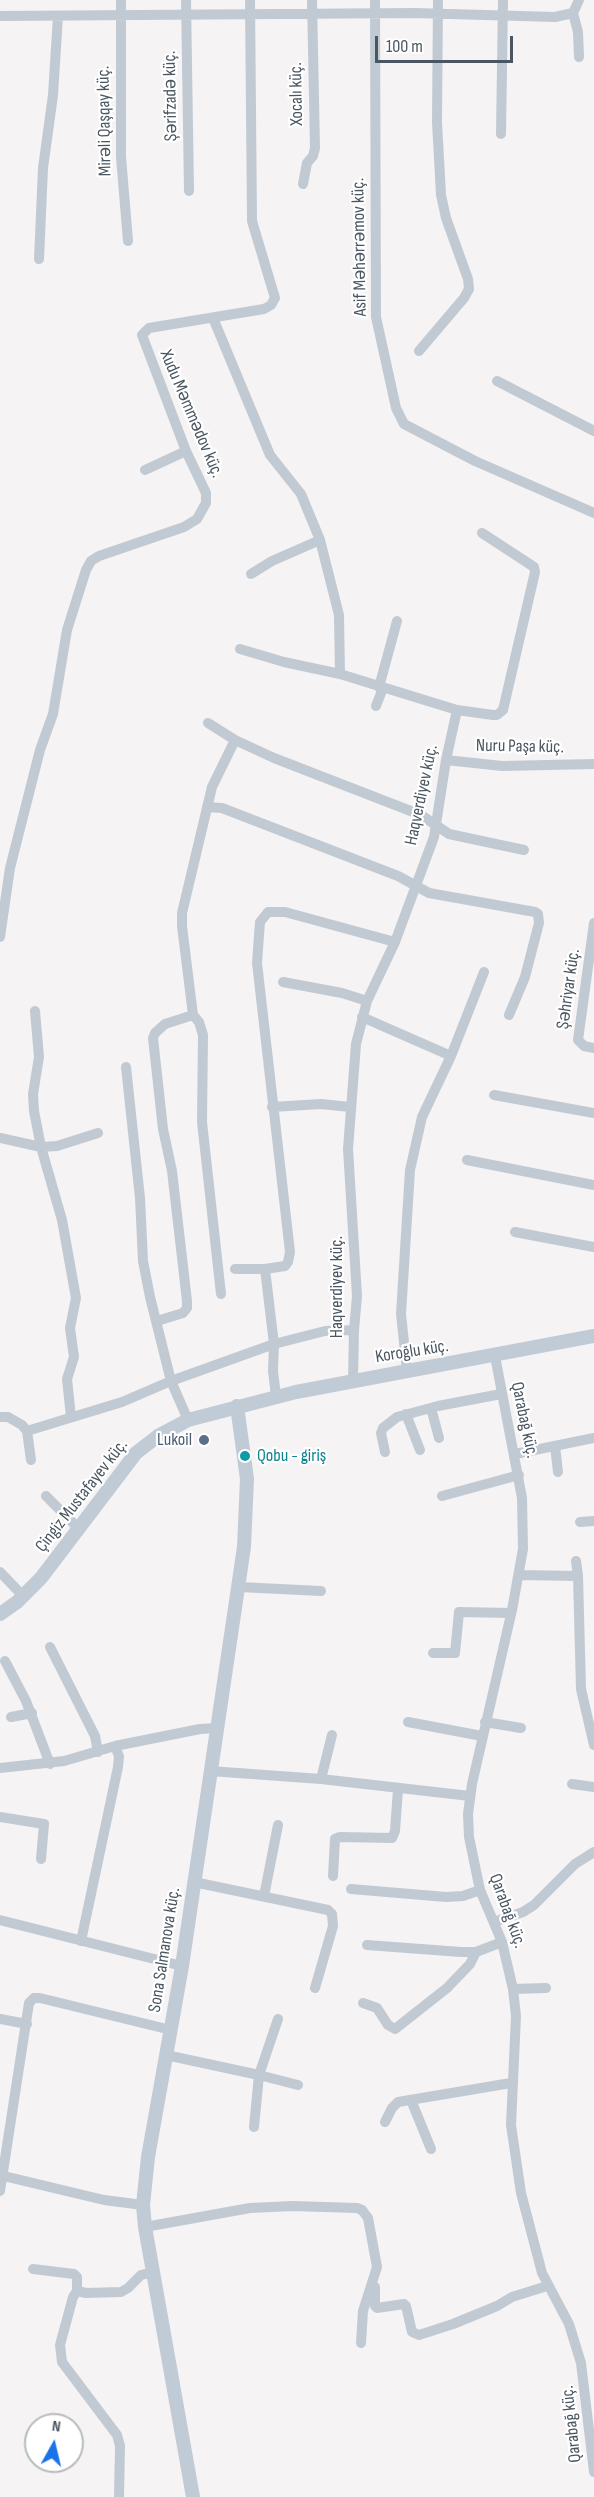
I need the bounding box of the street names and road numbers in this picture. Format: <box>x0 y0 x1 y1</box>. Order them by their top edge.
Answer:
street label: Şərifzadə küç. <box>159 51 183 141</box>
street label: Xocalı küç. <box>286 62 308 126</box>
street label: Mirəli Qaşqay küç. <box>93 65 117 177</box>
street label: Asif Məhərrəmov küç. <box>348 178 372 316</box>
street label: Xudu Məmmədov küç. <box>154 347 228 481</box>
street label: Nuru Paşa küç. <box>476 735 564 759</box>
street label: Haqverdiyev küç. <box>401 743 443 847</box>
street label: Şəhriyar küç. <box>553 947 585 1031</box>
street label: Haqverdiyev küç. <box>326 1236 348 1338</box>
street label: Koroğlu küç. <box>374 1336 450 1368</box>
street label: Qarabağ küç. <box>505 1380 543 1460</box>
street label: Çingiz Mustafayev küç. <box>31 1435 133 1557</box>
street label: Qarabağ küç. <box>484 1871 530 1951</box>
street label: Sona Salmanova küç. <box>144 1886 186 2014</box>
street label: Qarabağ küç. <box>557 2384 587 2464</box>

